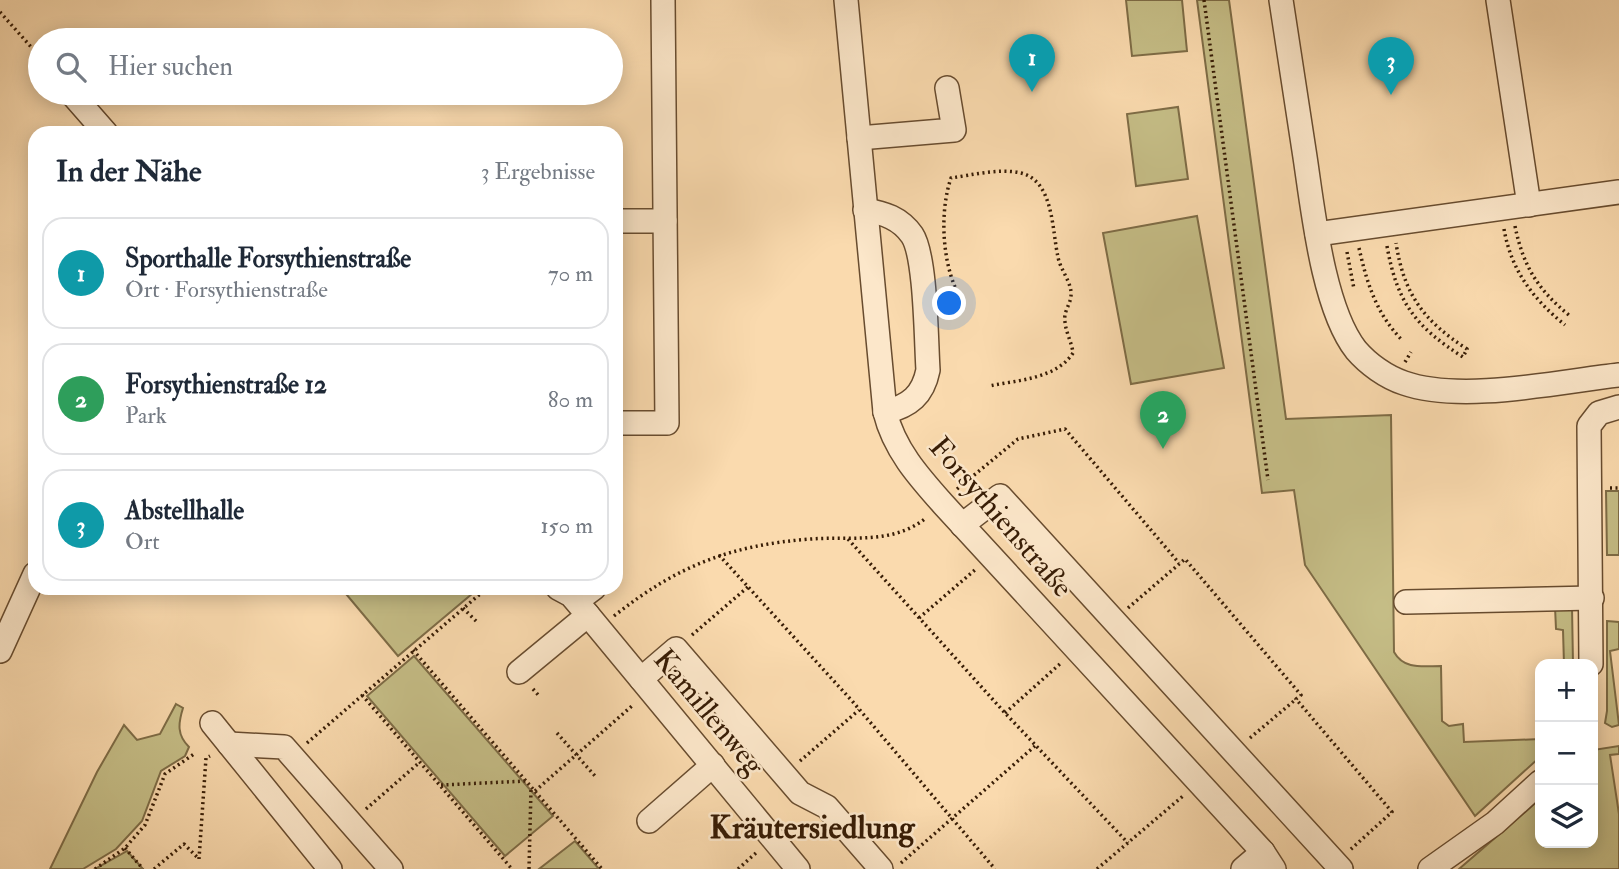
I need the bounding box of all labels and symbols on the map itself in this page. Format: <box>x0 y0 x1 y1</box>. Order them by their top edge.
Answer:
pin: 1 <box>1009 34 1055 92</box>
pin: 3 <box>1368 37 1414 95</box>
your location <box>932 286 966 320</box>
pin: 2 <box>1140 391 1186 449</box>
street label: Forsythienstraße <box>921 429 1081 605</box>
street label: Kamillenweg <box>646 641 773 783</box>
district label: Kräutersiedlung <box>710 808 916 848</box>

